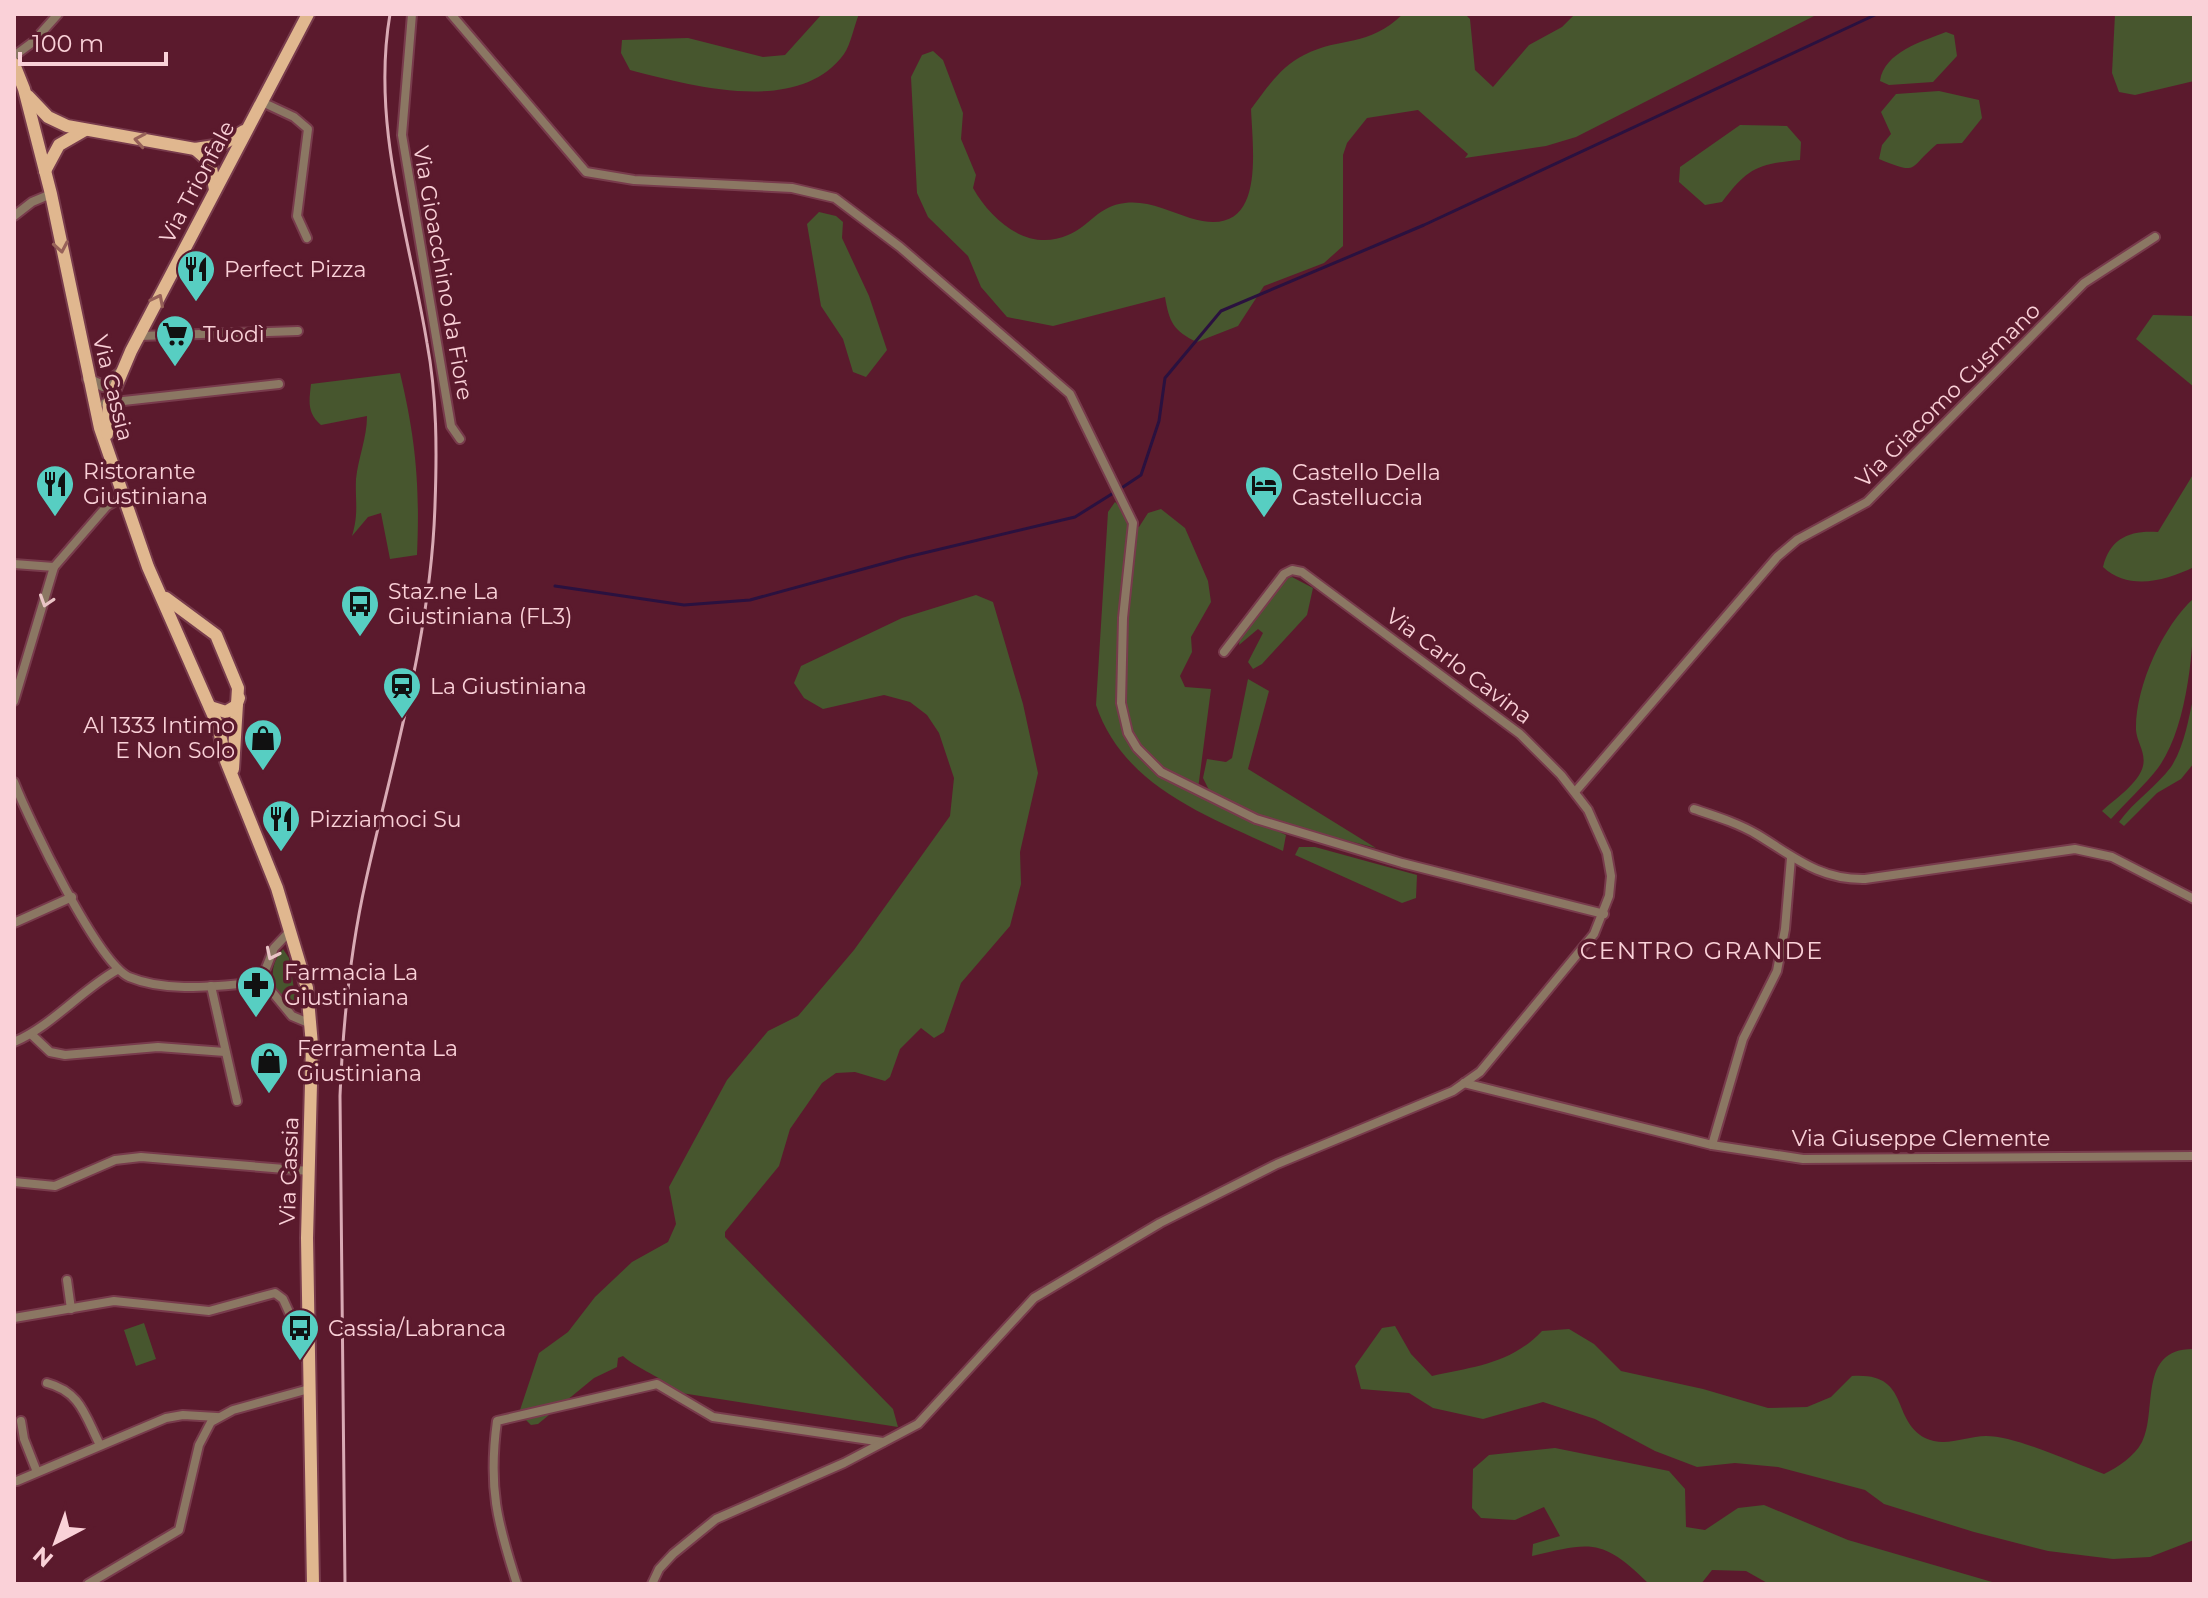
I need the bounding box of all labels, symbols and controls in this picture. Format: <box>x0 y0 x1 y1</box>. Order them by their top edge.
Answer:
scale bar <box>20 16 166 66</box>
text: 100 m <box>32 29 104 58</box>
street label: Via Trionfale <box>153 116 241 248</box>
one-way arrow <box>133 132 147 149</box>
street label: Via Gioacchino da Fiore <box>407 144 479 402</box>
one-way arrow <box>51 240 68 254</box>
restaurant icon: Perfect Pizza <box>175 248 217 303</box>
place label: Perfect Pizza <box>224 256 367 283</box>
one-way arrow <box>148 294 163 309</box>
street label: Via Giacomo Cusmano <box>1850 297 2046 493</box>
supermarket icon: Tuodì <box>154 313 196 368</box>
place label: Tuodì <box>203 321 265 348</box>
street label: Via Cassia <box>87 332 139 444</box>
place label: Ristorante Giustiniana <box>83 458 208 510</box>
place label: Castello Della Castelluccia <box>1292 459 1441 511</box>
restaurant icon: Ristorante Giustiniana <box>34 463 76 518</box>
hotel icon: Castello Della Castelluccia <box>1243 464 1285 519</box>
place label: Staz.ne La Giustiniana (FL3) <box>388 578 572 630</box>
bus stop icon: Staz.ne La Giustiniana (FL3) <box>339 583 381 638</box>
one-way arrow <box>39 593 55 607</box>
street label: Via Carlo Cavina <box>1381 602 1537 730</box>
station icon: La Giustiniana <box>381 665 423 720</box>
place label: La Giustiniana <box>430 673 587 700</box>
place label: Al 1333 Intimo E Non Solo <box>83 712 235 764</box>
shop icon: Al 1333 Intimo E Non Solo <box>242 717 284 772</box>
restaurant icon: Pizziamoci Su <box>260 798 302 853</box>
place label: Pizziamoci Su <box>309 806 461 833</box>
district label: CENTRO GRANDE <box>1580 936 1824 965</box>
one-way arrow <box>266 945 282 960</box>
place label: Farmacia La Giustiniana <box>284 959 418 1011</box>
pharmacy icon: Farmacia La Giustiniana <box>235 964 277 1019</box>
place label: Ferramenta La Giustiniana <box>297 1035 458 1087</box>
shop icon: Ferramenta La Giustiniana <box>248 1040 290 1095</box>
street label: Via Cassia <box>274 1116 304 1226</box>
street label: Via Giuseppe Clemente <box>1792 1125 2050 1152</box>
bus stop icon: Cassia/Labranca <box>279 1307 321 1362</box>
place label: Cassia/Labranca <box>328 1315 506 1342</box>
north arrow <box>16 1502 96 1582</box>
text: N <box>28 1541 59 1573</box>

